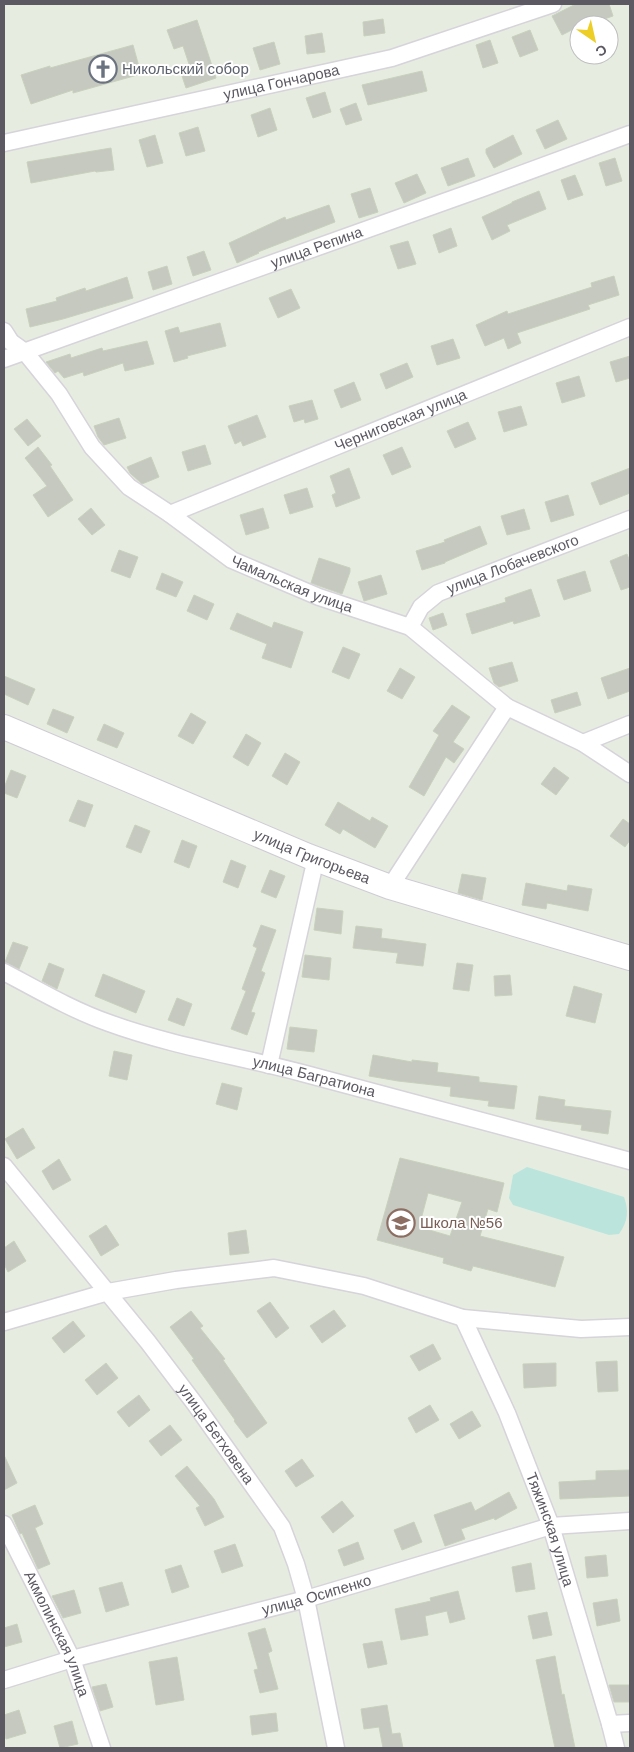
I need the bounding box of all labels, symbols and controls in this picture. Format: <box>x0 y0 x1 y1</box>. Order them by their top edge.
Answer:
north arrow <box>569 15 619 65</box>
text: С <box>593 41 610 60</box>
church icon: Никольский собор <box>88 54 118 84</box>
place label: Никольский собор <box>122 60 249 77</box>
street label: улица Гончарова <box>222 61 342 103</box>
street label: улица Репина <box>268 222 365 271</box>
street label: Черниговская улица <box>332 385 470 454</box>
street label: улица Лобачевского <box>444 531 581 597</box>
street label: Чамальская улица <box>228 552 356 616</box>
street label: улица Григорьева <box>251 825 373 887</box>
street label: улица Багратиона <box>251 1052 378 1100</box>
school or university icon: Школа №56 <box>386 1208 416 1238</box>
place label: Школа №56 <box>420 1214 503 1231</box>
street label: улица Бетховена <box>175 1381 258 1488</box>
street label: Тяжинская улица <box>523 1470 578 1589</box>
street label: Акмолинская улица <box>21 1568 93 1699</box>
street label: улица Осипенко <box>260 1571 373 1618</box>

